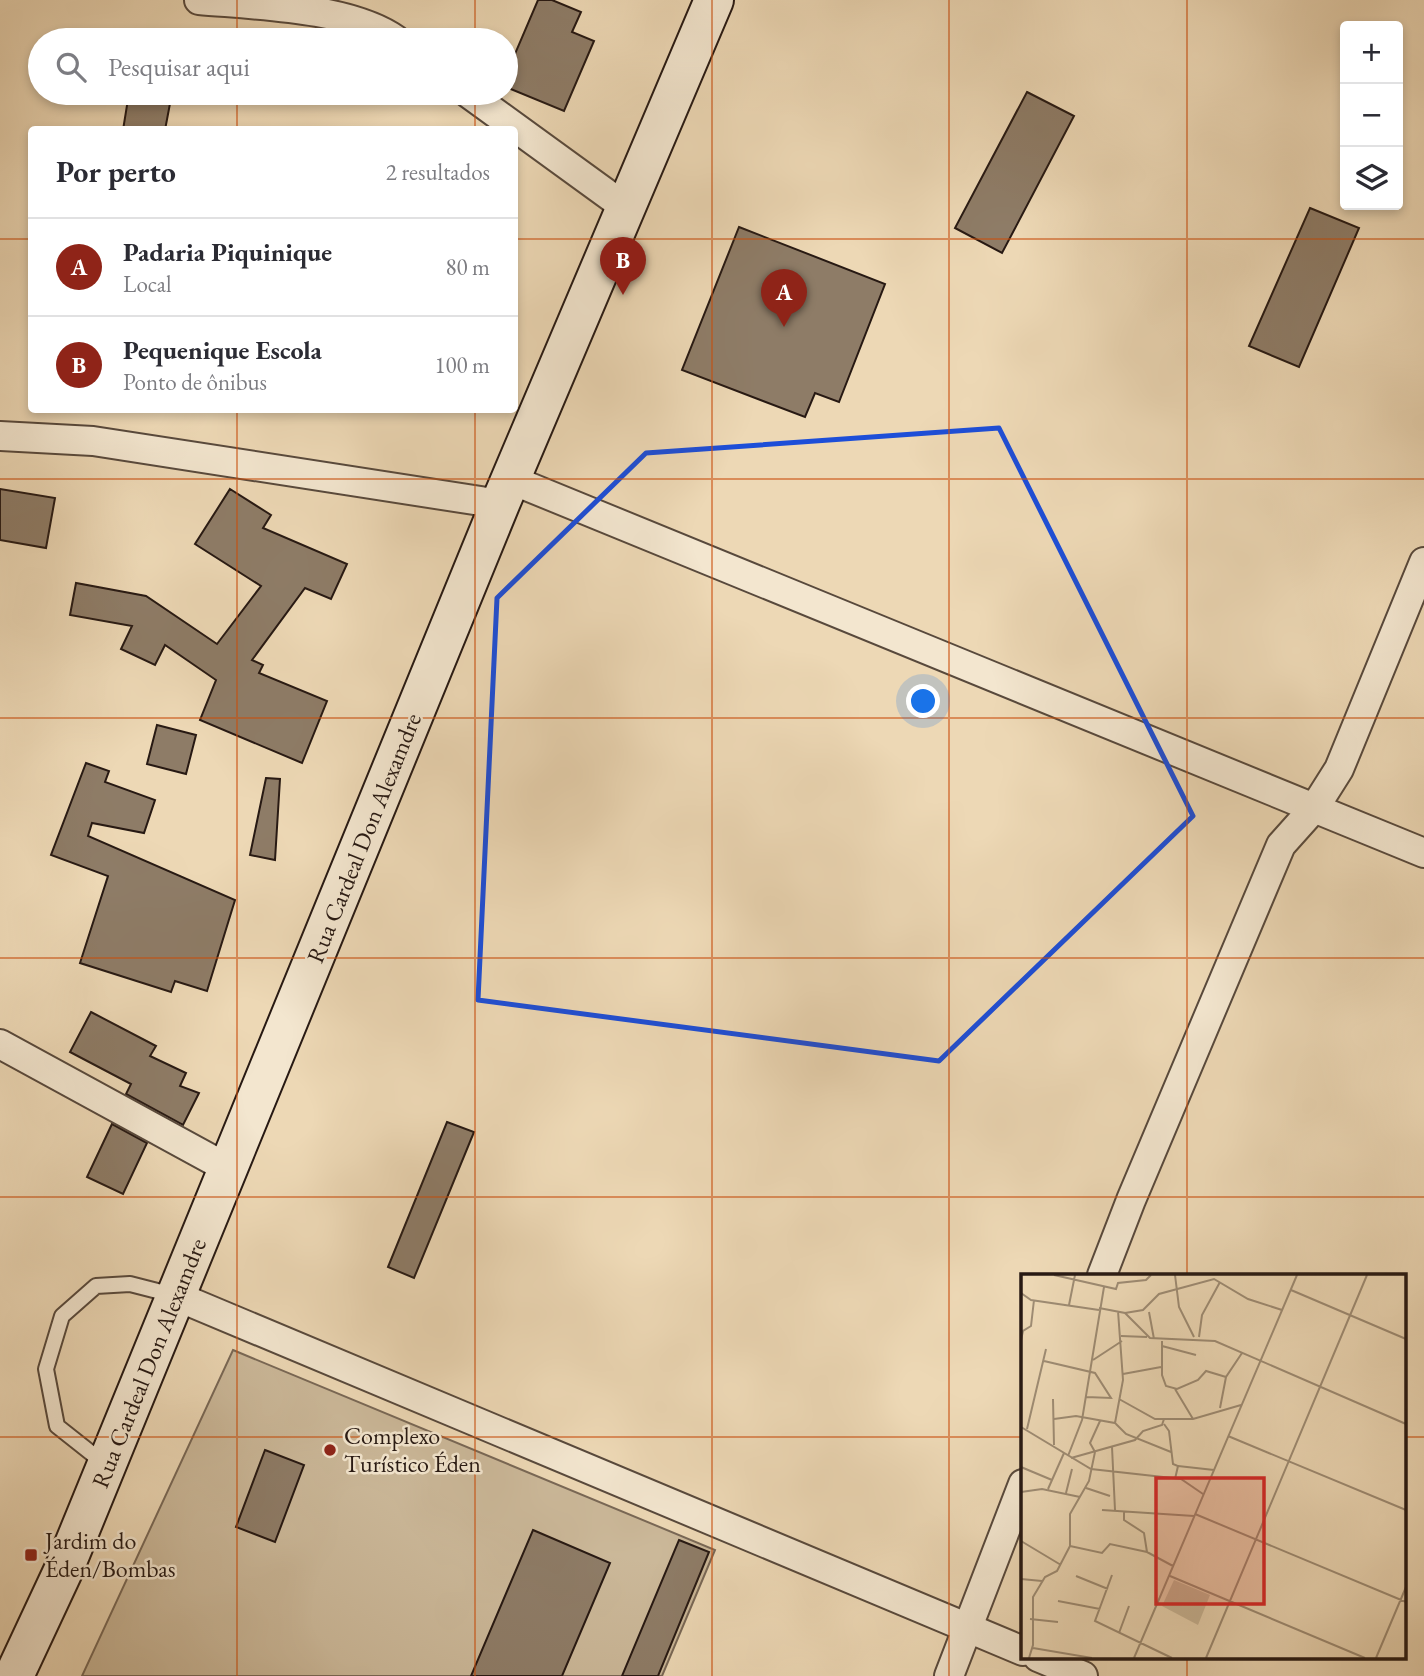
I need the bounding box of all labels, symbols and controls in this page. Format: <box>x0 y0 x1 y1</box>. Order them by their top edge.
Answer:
map controls <box>1340 21 1403 210</box>
button: + <box>1340 21 1403 84</box>
search box <box>28 28 518 105</box>
icon: search <box>52 48 90 86</box>
text: Pesquisar aqui <box>108 50 250 84</box>
button: − <box>1340 84 1403 147</box>
button: layers <box>1340 147 1403 210</box>
text: Por perto <box>56 152 176 191</box>
text: 2 resultados <box>386 157 490 187</box>
text: Padaria Piquinique <box>123 235 332 269</box>
pin: B <box>600 237 646 295</box>
text: A <box>71 252 87 282</box>
text: 80 m <box>445 252 490 282</box>
text: Local <box>123 269 172 299</box>
pin: A <box>761 269 807 327</box>
text: Pequenique Escola <box>123 333 322 367</box>
text: B <box>72 350 86 380</box>
text: 100 m <box>434 350 490 380</box>
text: Ponto de ônibus <box>123 367 267 397</box>
your location <box>906 684 940 718</box>
street label: Rua Cardeal Don Alexamdre <box>299 708 428 967</box>
street label: Rua Cardeal Don Alexamdre <box>84 1233 213 1492</box>
inset map <box>1021 1274 1406 1658</box>
place label: Complexo Turístico Éden <box>344 1420 481 1479</box>
marker: Complexo Turístico Éden <box>322 1442 338 1458</box>
place label: Jardim do Éden/Bombas <box>43 1525 176 1584</box>
marker: Jardim do Éden/Bombas <box>23 1547 39 1563</box>

